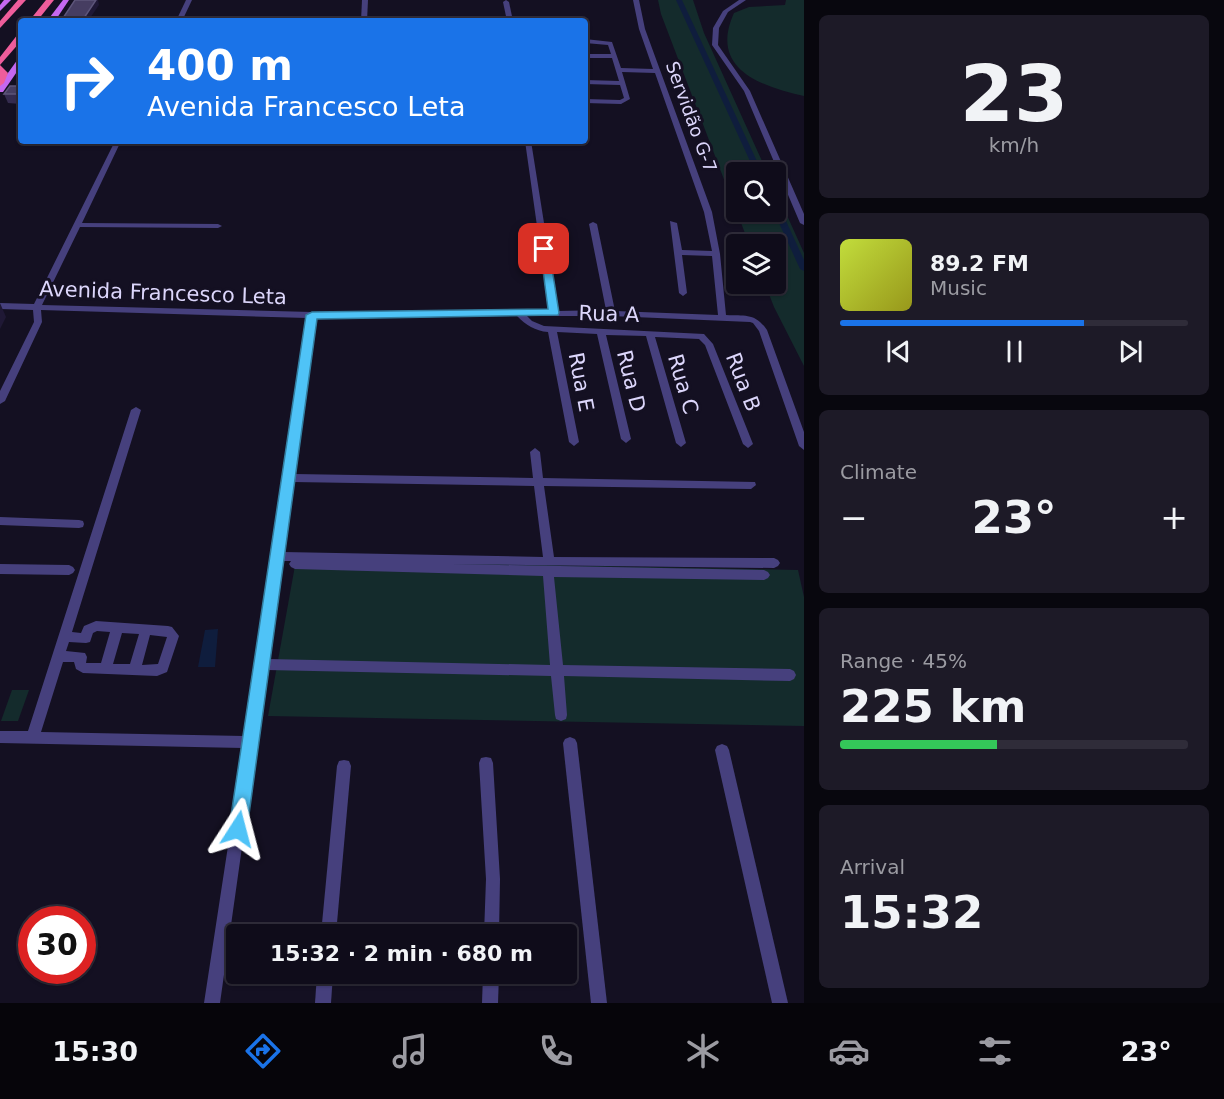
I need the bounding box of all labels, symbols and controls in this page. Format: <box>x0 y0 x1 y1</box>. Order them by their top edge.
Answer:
text: 400 m <box>147 41 293 90</box>
icon: right <box>48 42 126 120</box>
text: 23 <box>960 49 1068 139</box>
street label: Servidão G-7 <box>662 58 721 175</box>
text: Avenida Francesco Leta <box>147 91 465 122</box>
text: km/h <box>989 133 1039 157</box>
map controls <box>726 162 786 294</box>
button: search <box>726 162 786 222</box>
pin <box>518 223 569 274</box>
icon: arrive <box>527 232 560 265</box>
button: layers <box>726 234 786 294</box>
text: 89.2 FM <box>930 251 1029 276</box>
text: Music <box>930 276 987 300</box>
street label: Avenida Francesco Leta <box>39 277 287 309</box>
street label: Rua A <box>578 301 640 327</box>
icon: previous <box>882 335 915 368</box>
icon: pause <box>998 335 1031 368</box>
icon: next <box>1114 335 1147 368</box>
street label: Rua D <box>612 348 650 414</box>
street label: Rua B <box>721 349 765 415</box>
street label: Rua E <box>564 350 598 414</box>
street label: Rua C <box>663 351 703 417</box>
text: Climate <box>840 460 917 484</box>
text: 23° <box>971 491 1057 544</box>
text: − <box>840 498 868 537</box>
text: + <box>1160 498 1188 537</box>
text: Range · 45% <box>840 649 967 673</box>
text: 225 km <box>840 680 1026 733</box>
position arrow <box>206 797 270 861</box>
text: Arrival <box>840 855 905 879</box>
text: 15:32 <box>840 886 983 939</box>
speed limit sign: 30 <box>18 906 96 984</box>
text: 15:32 · 2 min · 680 m <box>270 941 533 966</box>
icon: directions <box>242 1030 284 1072</box>
icon: music <box>389 1030 431 1072</box>
icon: phone <box>535 1030 577 1072</box>
icon: climate <box>682 1030 724 1072</box>
icon: car <box>828 1030 870 1072</box>
icon: filters <box>974 1030 1016 1072</box>
text: 15:30 <box>52 1036 138 1067</box>
text: 23° <box>1121 1036 1172 1067</box>

